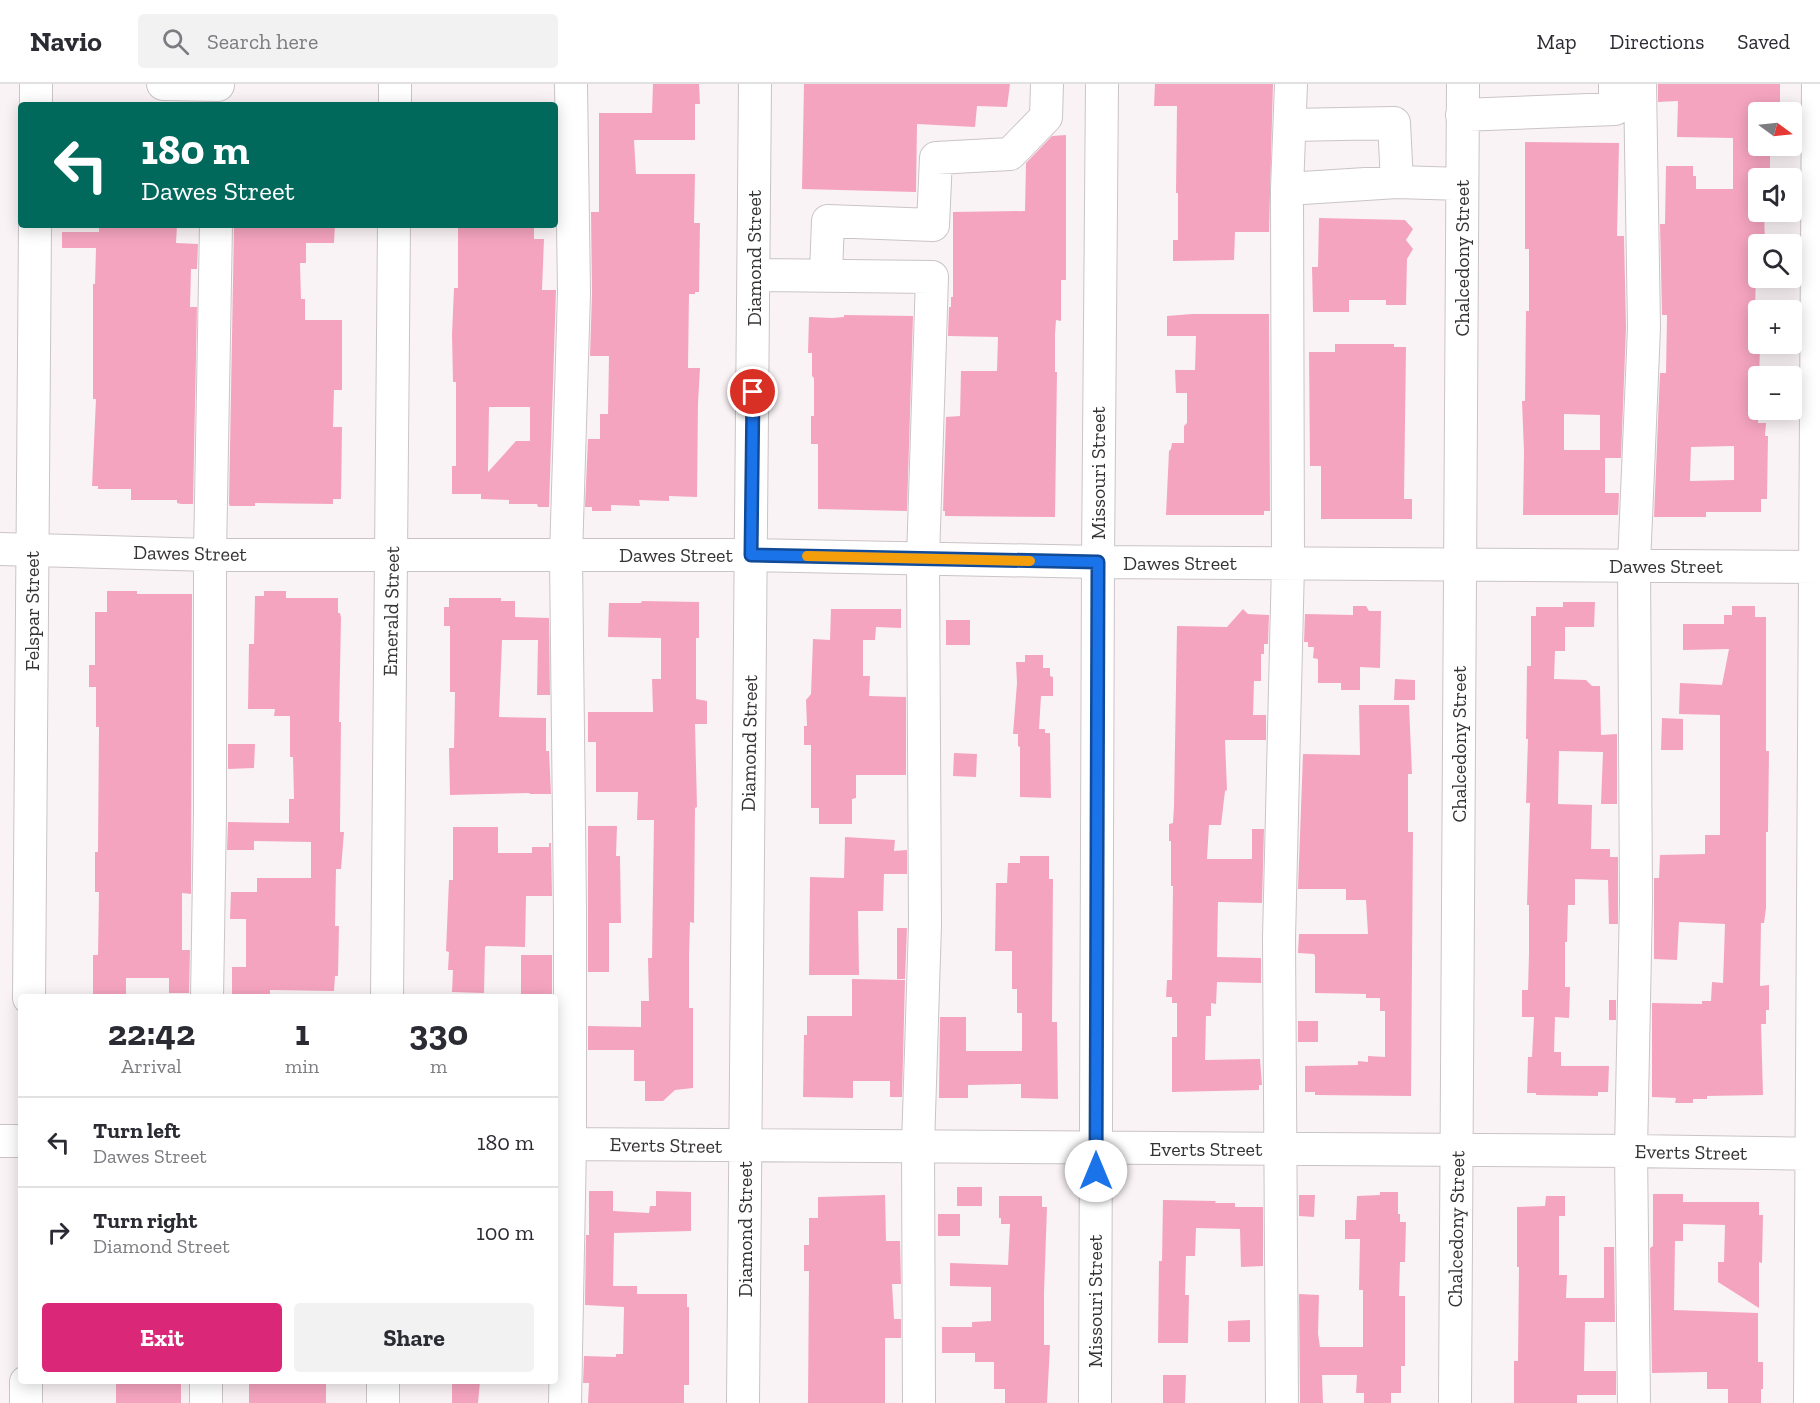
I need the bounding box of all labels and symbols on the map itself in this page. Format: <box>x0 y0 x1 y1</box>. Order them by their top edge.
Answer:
north arrow <box>1748 102 1802 156</box>
street label: Chalcedony Street <box>1450 179 1474 336</box>
street label: Diamond Street <box>742 189 766 326</box>
pin <box>727 366 778 417</box>
street label: Missouri Street <box>1086 406 1110 540</box>
street label: Dawes Street <box>133 540 248 566</box>
street label: Dawes Street <box>619 543 733 567</box>
street label: Emerald Street <box>378 545 404 676</box>
street label: Felspar Street <box>20 550 44 671</box>
street label: Dawes Street <box>1123 551 1237 575</box>
street label: Dawes Street <box>1609 554 1723 578</box>
street label: Chalcedony Street <box>1447 665 1471 822</box>
street label: Diamond Street <box>736 674 762 811</box>
street label: Everts Street <box>609 1132 723 1158</box>
street label: Everts Street <box>1150 1137 1263 1161</box>
position arrow <box>1064 1139 1128 1203</box>
street label: Everts Street <box>1634 1139 1748 1165</box>
street label: Chalcedony Street <box>1443 1150 1469 1308</box>
street label: Diamond Street <box>733 1160 757 1297</box>
street label: Missouri Street <box>1083 1234 1107 1368</box>

